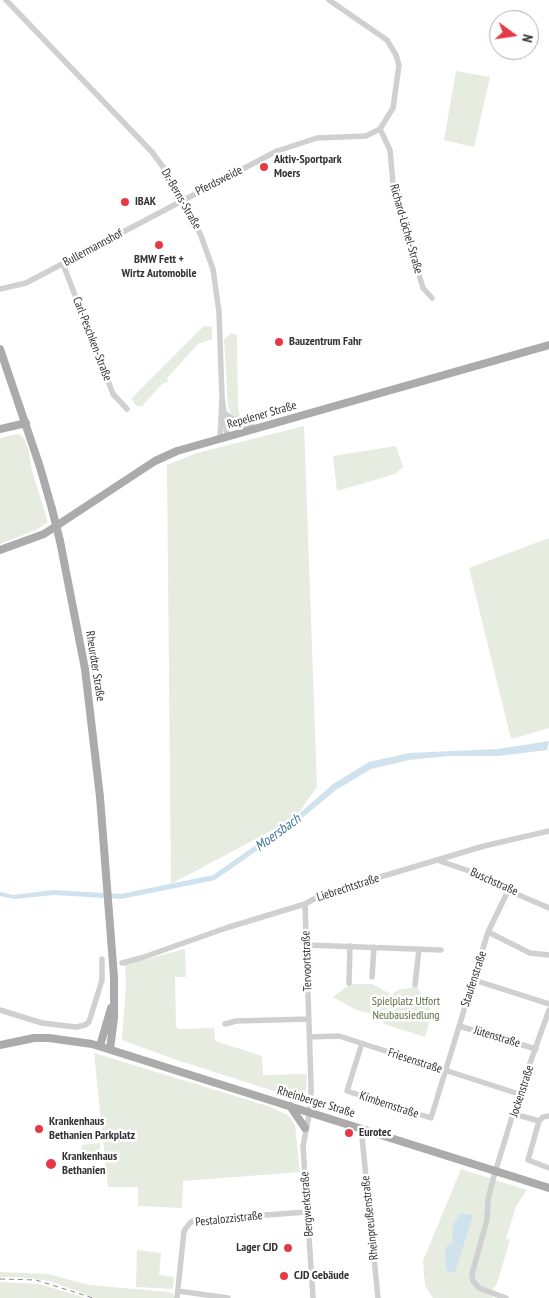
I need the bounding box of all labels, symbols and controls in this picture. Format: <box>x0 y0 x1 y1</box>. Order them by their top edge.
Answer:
north arrow <box>489 10 539 60</box>
text: N <box>518 33 537 44</box>
place label: Aktiv-Sportpark Moers <box>274 153 342 181</box>
marker: Aktiv-Sportpark Moers <box>258 161 270 173</box>
street label: Pferdsweide <box>193 163 245 199</box>
street label: Dr.-Berns-Straße <box>158 166 204 232</box>
street label: Richard-Löchel-Straße <box>386 183 426 275</box>
place label: IBAK <box>135 195 156 209</box>
marker: IBAK <box>119 196 131 208</box>
street label: Bullermannshof <box>61 226 125 270</box>
marker: BMW Fett + Wirtz Automobile <box>153 239 165 251</box>
place label: BMW Fett + Wirtz Automobile <box>121 253 197 281</box>
street label: Carl-Peschken-Straße <box>69 295 115 383</box>
place label: Bauzentrum Fahr <box>289 335 362 349</box>
marker: Bauzentrum Fahr <box>273 336 285 348</box>
street label: Repelener Straße <box>226 398 298 432</box>
street label: Rheurdter Straße <box>82 630 108 702</box>
water label: Moersbach <box>252 811 304 855</box>
street label: Buschstraße <box>468 865 520 899</box>
street label: Liebrechtstraße <box>315 871 381 905</box>
street label: Tervoortstraße <box>299 931 315 991</box>
street label: Staufenstraße <box>458 949 490 1009</box>
park label: Spielplatz Utfort Neubausiedlung <box>372 995 440 1023</box>
street label: Jütenstraße <box>472 1023 522 1051</box>
street label: Friesenstraße <box>386 1045 444 1077</box>
street label: Jockenstraße <box>507 1063 537 1119</box>
street label: Rheinberger Straße <box>275 1083 357 1121</box>
street label: Kimbernstraße <box>358 1089 420 1121</box>
place label: Krankenhaus Bethanien Parkplatz <box>49 1115 135 1143</box>
marker: Krankenhaus Bethanien Parkplatz <box>33 1123 45 1135</box>
place label: Eurotec <box>359 1126 391 1140</box>
marker: Eurotec <box>343 1127 355 1139</box>
place label: Krankenhaus Bethanien <box>62 1150 117 1178</box>
marker: Krankenhaus Bethanien <box>44 1157 58 1171</box>
street label: Bergwerkstraße <box>298 1171 316 1237</box>
street label: Rheinpreußenstraße <box>358 1175 382 1261</box>
street label: Pestalozzistraße <box>195 1208 263 1230</box>
place label: Lager CJD <box>236 1241 278 1255</box>
marker: Lager CJD <box>282 1242 294 1254</box>
place label: CJD Gebäude <box>294 1269 349 1283</box>
marker: CJD Gebäude <box>278 1270 290 1282</box>

